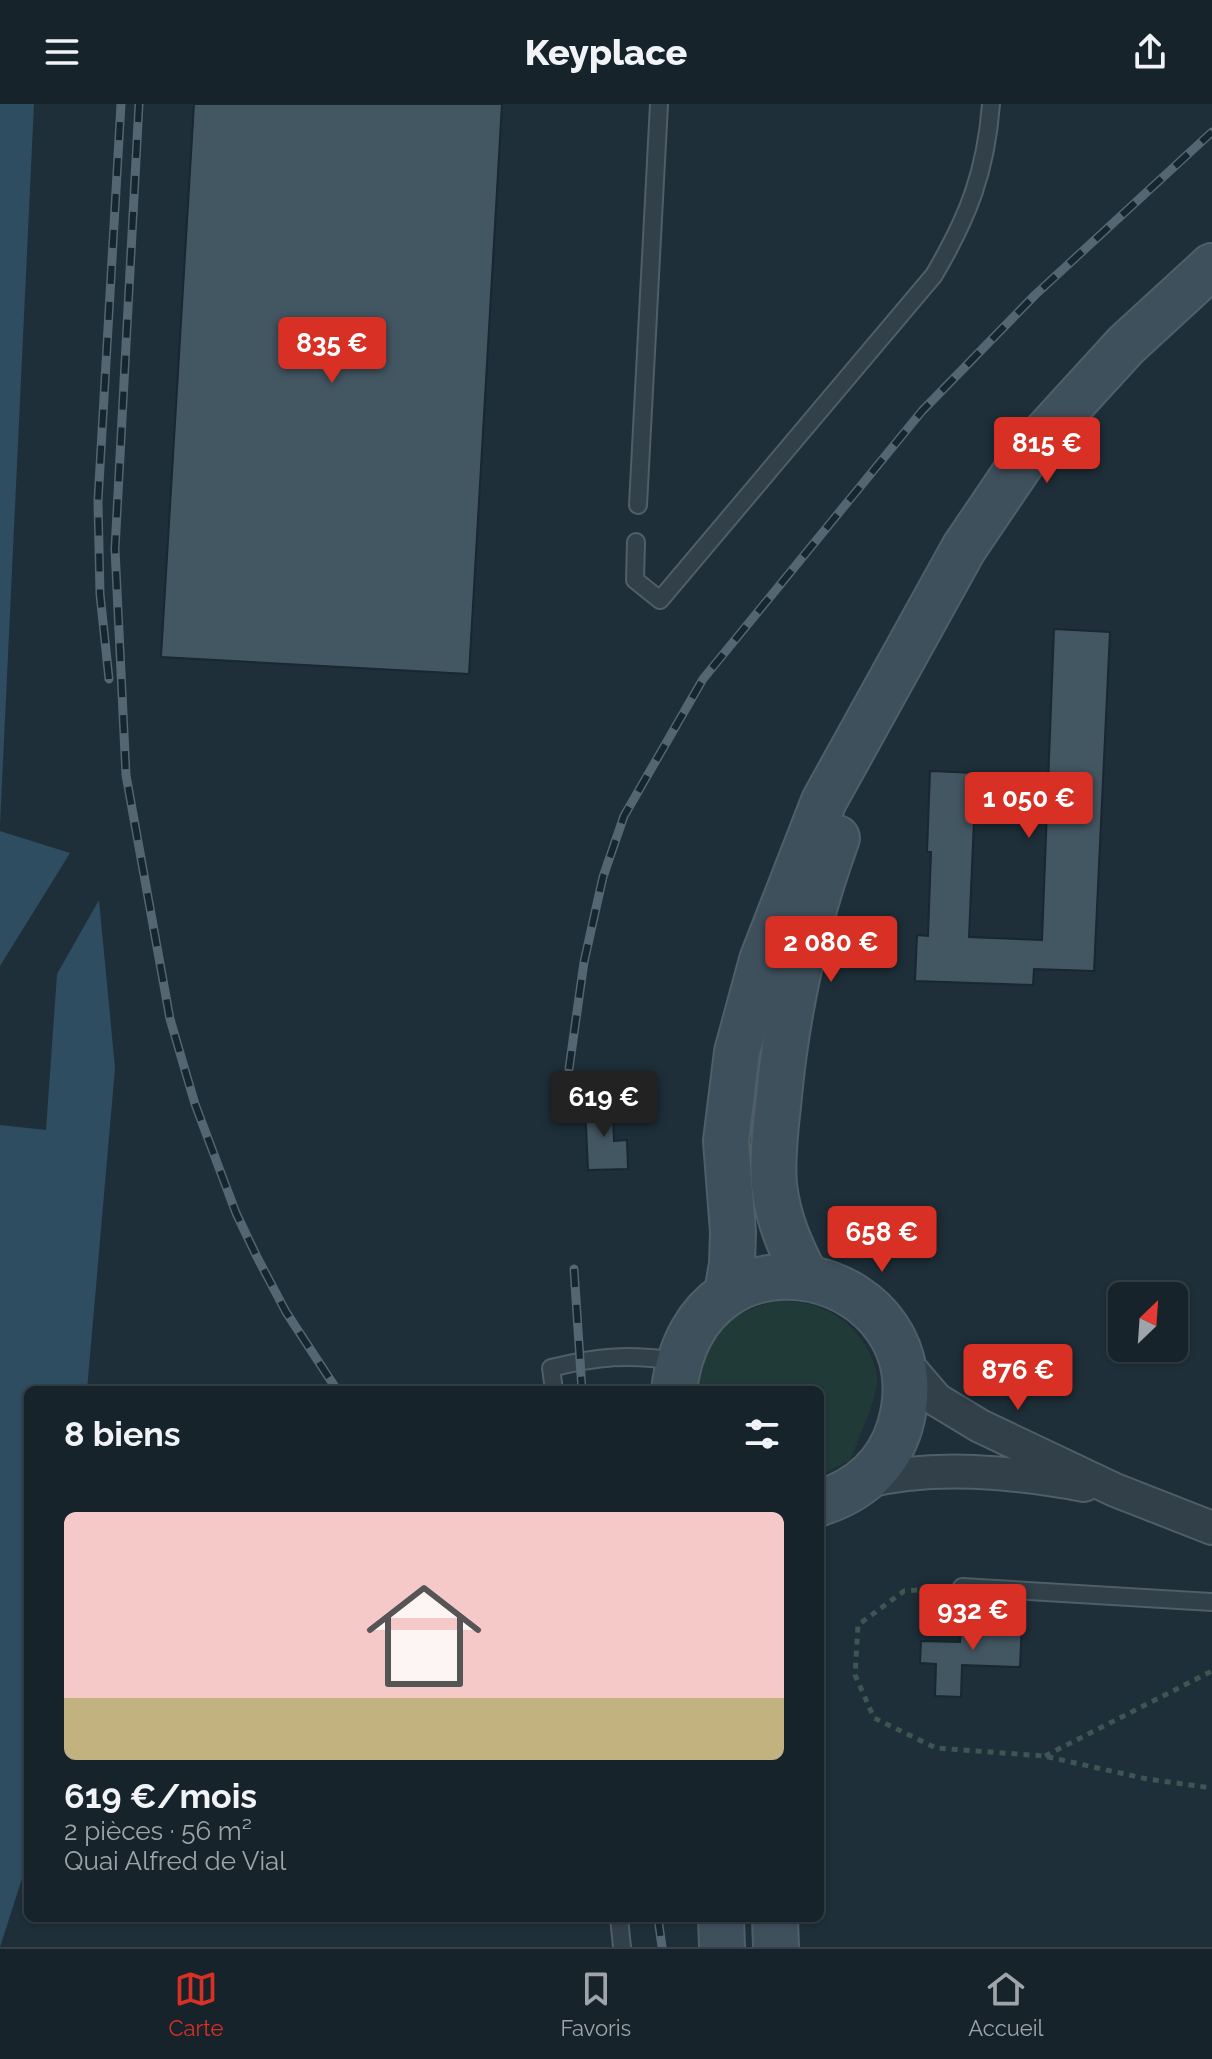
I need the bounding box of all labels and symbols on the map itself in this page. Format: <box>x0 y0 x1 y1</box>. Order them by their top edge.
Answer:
pin: 835 € <box>276 317 388 385</box>
pin: 815 € <box>991 417 1103 485</box>
pin: 1 050 € <box>955 772 1103 840</box>
pin: 2 080 € <box>757 916 905 984</box>
pin: 619 € <box>548 1071 660 1139</box>
pin: 658 € <box>826 1206 938 1274</box>
north arrow <box>1108 1282 1188 1362</box>
pin: 876 € <box>962 1344 1074 1412</box>
pin: 932 € <box>917 1584 1029 1652</box>

